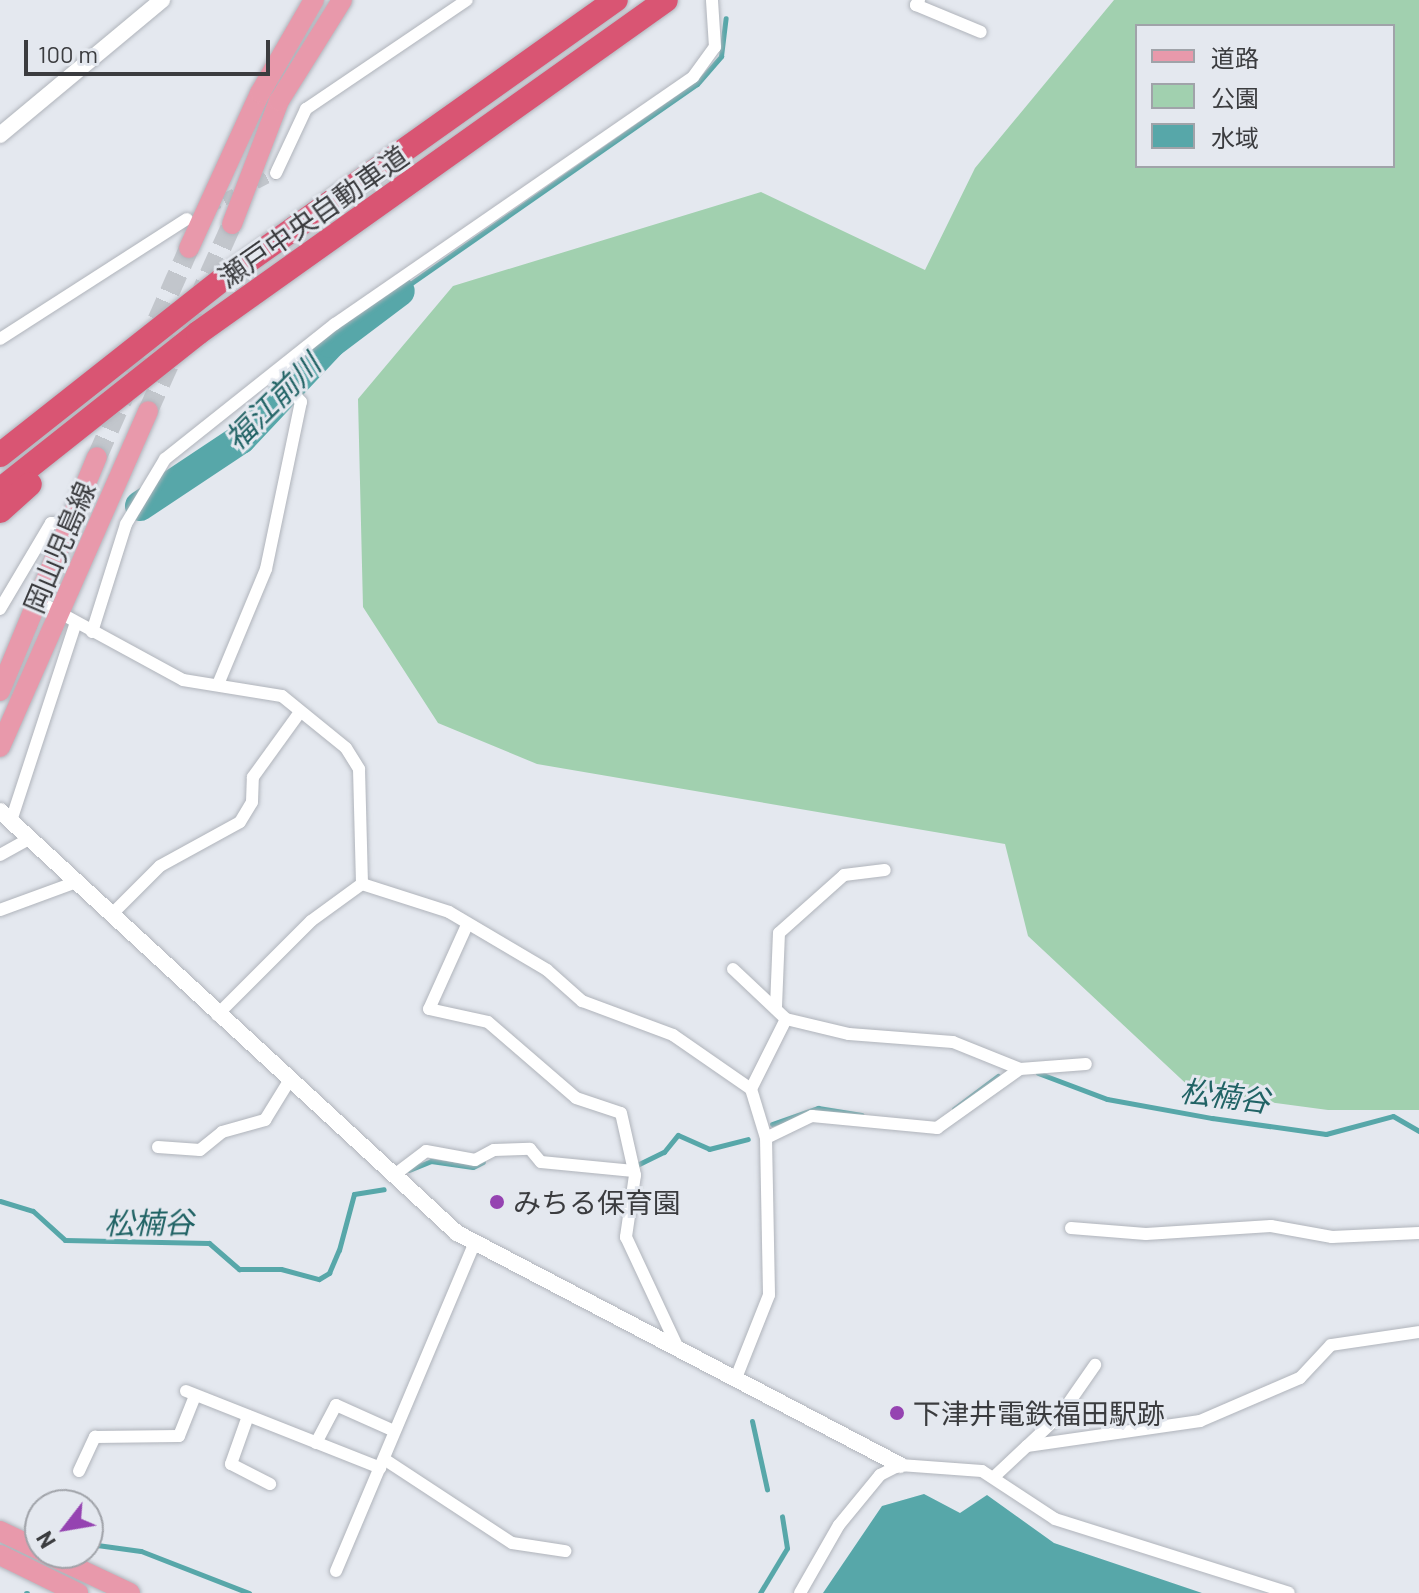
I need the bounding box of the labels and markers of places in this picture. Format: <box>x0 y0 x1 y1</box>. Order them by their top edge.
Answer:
place label: みちる保育園 <box>513 1185 681 1219</box>
marker: みちる保育園 <box>488 1193 506 1211</box>
place label: 下津井電鉄福田駅跡 <box>913 1396 1165 1430</box>
marker: 下津井電鉄福田駅跡 <box>888 1404 906 1422</box>

